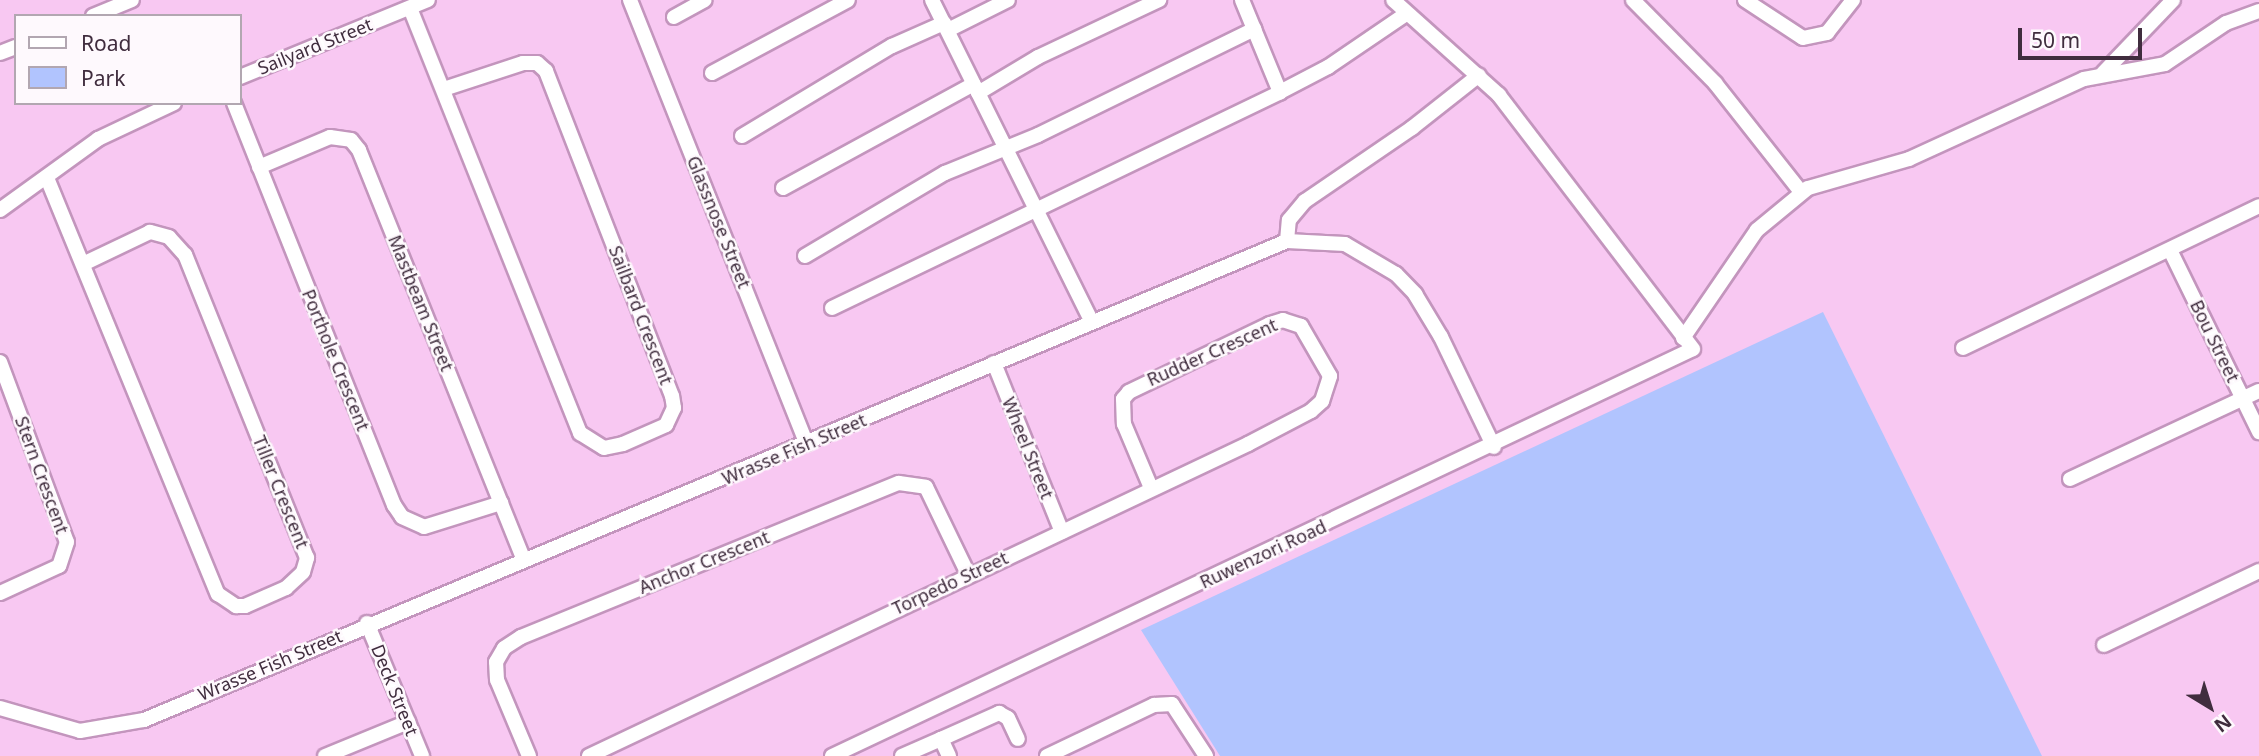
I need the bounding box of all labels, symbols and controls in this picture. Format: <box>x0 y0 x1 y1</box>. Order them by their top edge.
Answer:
street label: Sailyard Street <box>255 13 375 79</box>
legend <box>14 14 242 105</box>
scale bar <box>2021 14 2145 58</box>
text: 50 m <box>2031 26 2080 54</box>
text: Road <box>81 29 131 57</box>
text: Park <box>81 64 125 92</box>
street label: Glassnose Street <box>683 153 755 291</box>
street label: Mastbeam Street <box>384 232 458 374</box>
street label: Sailbard Crescent <box>605 243 677 387</box>
street label: Porthole Crescent <box>298 286 374 434</box>
street label: Bou Street <box>2186 296 2244 386</box>
street label: Rudder Crescent <box>1143 314 1281 390</box>
street label: Wheel Street <box>998 394 1058 502</box>
street label: Wrasse Fish Street <box>719 409 869 489</box>
street label: Stern Crescent <box>11 413 73 537</box>
street label: Tiller Crescent <box>249 432 313 552</box>
street label: Ruwenzori Road <box>1196 515 1330 593</box>
street label: Anchor Crescent <box>636 526 772 598</box>
street label: Torpedo Street <box>889 547 1011 619</box>
street label: Wrasse Fish Street <box>195 625 345 705</box>
street label: Deck Street <box>367 641 423 739</box>
north arrow <box>2175 672 2245 742</box>
text: N <box>2209 709 2237 739</box>

